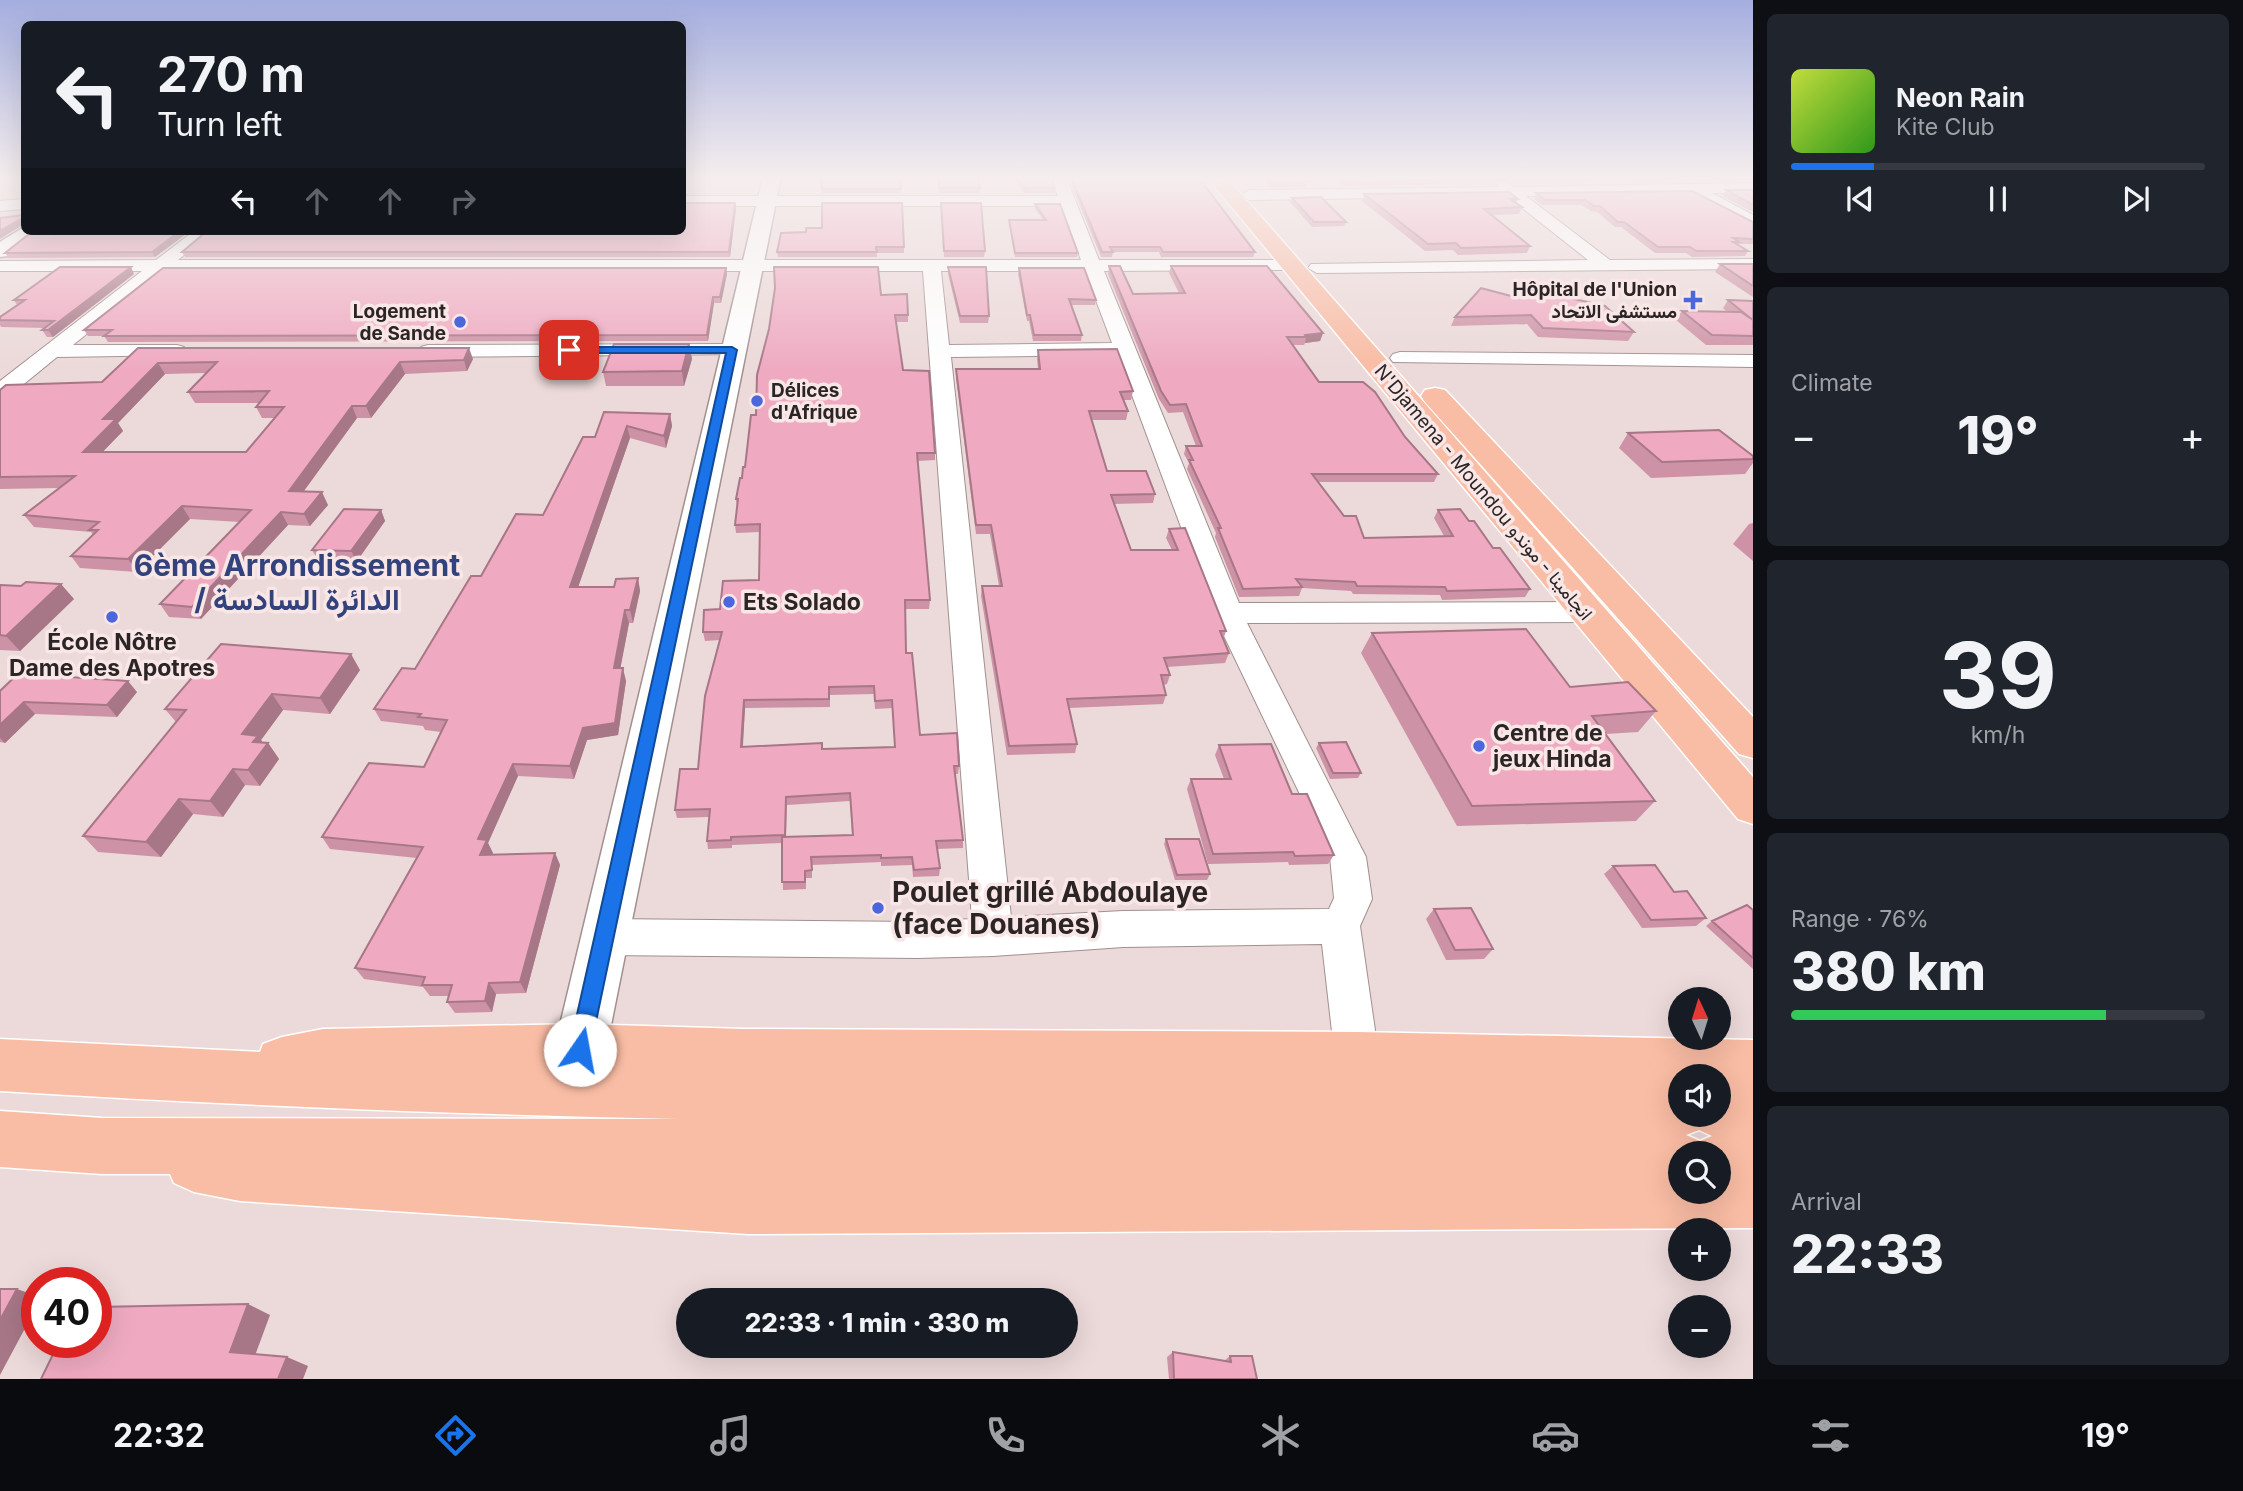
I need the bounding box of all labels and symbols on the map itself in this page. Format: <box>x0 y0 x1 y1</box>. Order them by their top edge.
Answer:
place label: Hôpital de l'Union مستشفى الاتحاد <box>1513 278 1677 323</box>
marker: Hôpital de l'Union مستشفى الاتحاد <box>1683 290 1703 310</box>
place label: Logement de Sande <box>353 300 446 345</box>
marker: Logement de Sande <box>452 314 468 330</box>
pin <box>539 320 599 380</box>
street label: N'Djamena - Moundou انجامينا - موندو <box>1370 360 1597 625</box>
place label: Délices d'Afrique <box>771 379 858 424</box>
marker: Délices d'Afrique <box>749 393 765 409</box>
district label: 6ème Arrondissement / الدائرة السادسة <box>134 547 460 618</box>
place label: Ets Solado <box>743 588 861 616</box>
marker: Ets Solado <box>721 594 737 610</box>
marker: École Nôtre Dame des Apotres <box>104 609 120 625</box>
place label: École Nôtre Dame des Apotres <box>9 628 215 682</box>
place label: Centre de jeux Hinda <box>1492 719 1612 773</box>
marker: Centre de jeux Hinda <box>1471 738 1487 754</box>
place label: Poulet grillé Abdoulaye (face Douanes) <box>892 875 1208 941</box>
marker: Poulet grillé Abdoulaye (face Douanes) <box>870 900 886 916</box>
north arrow <box>1668 987 1731 1050</box>
position arrow <box>543 1013 617 1087</box>
speed limit sign: 40 <box>21 1267 112 1358</box>

